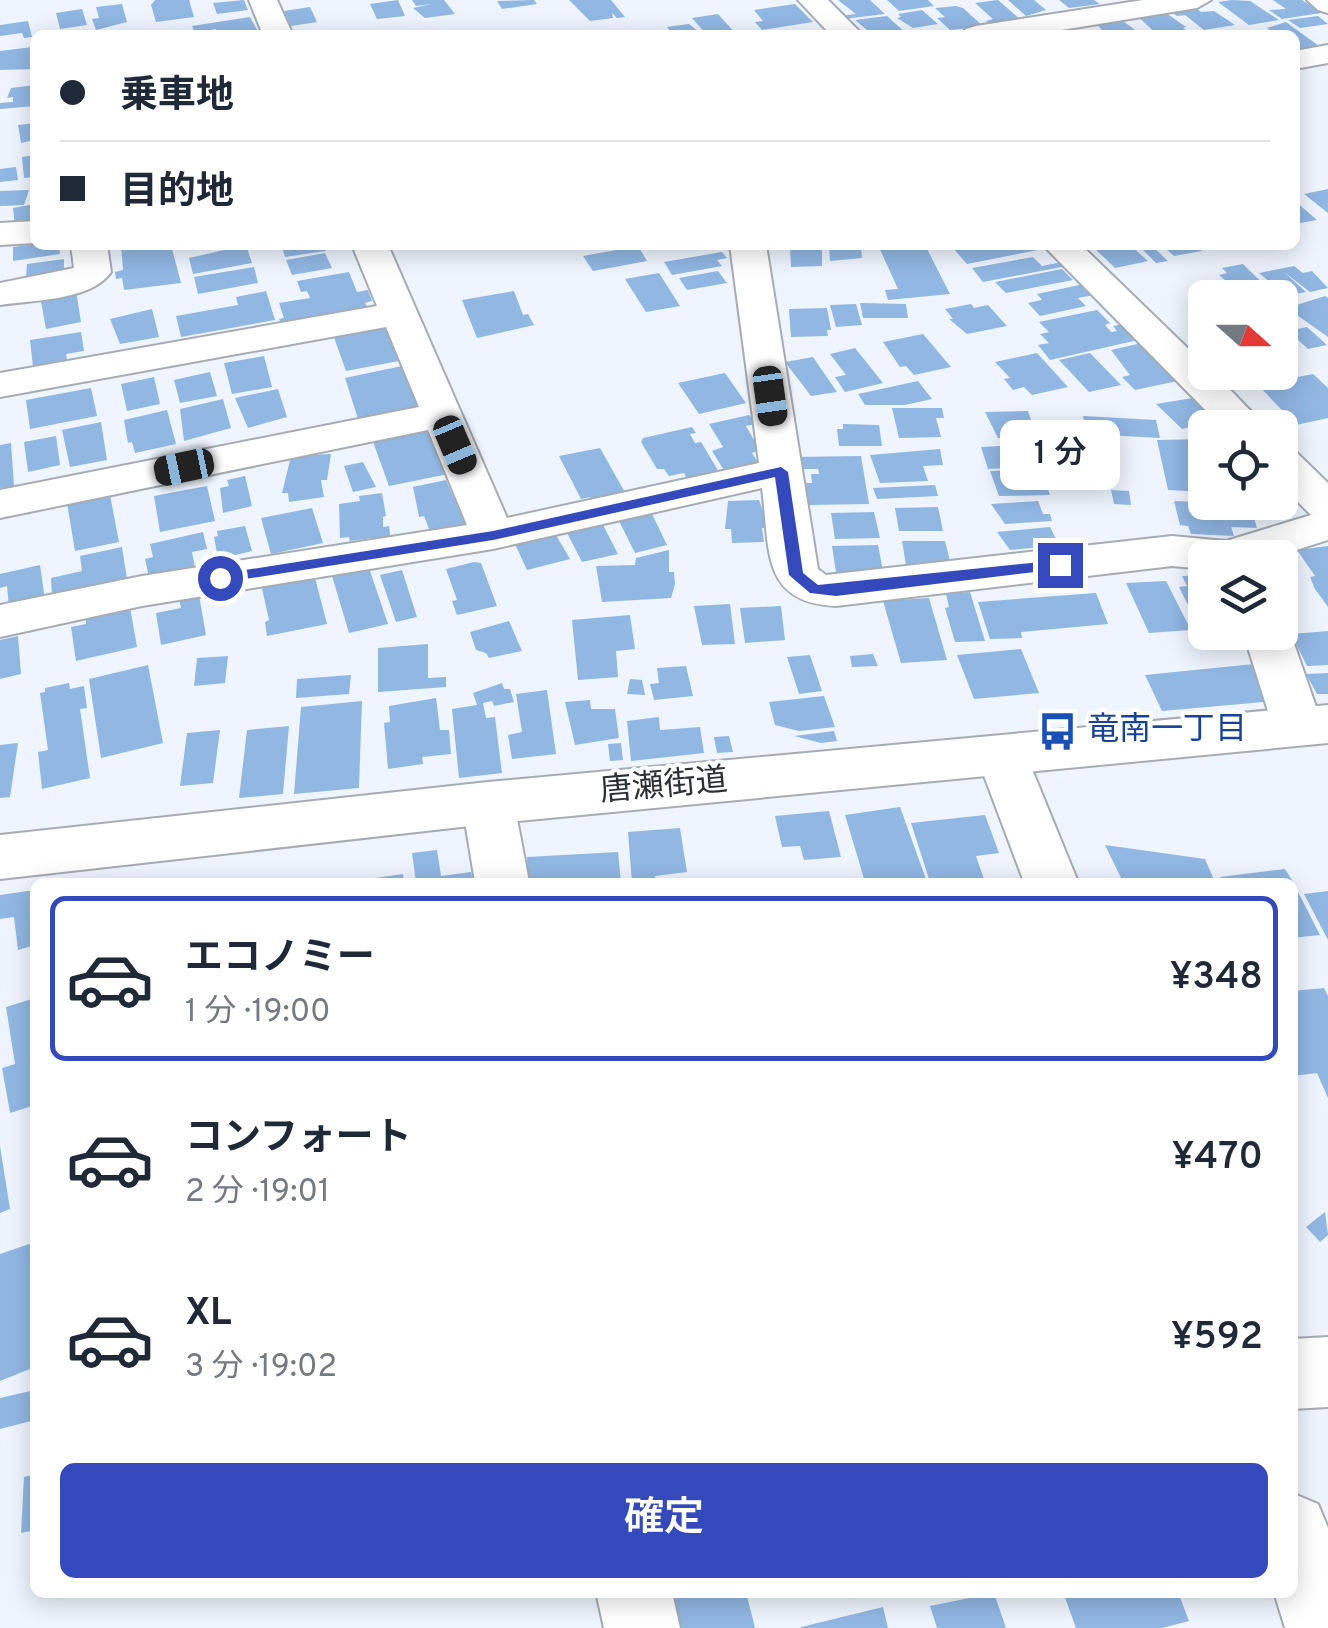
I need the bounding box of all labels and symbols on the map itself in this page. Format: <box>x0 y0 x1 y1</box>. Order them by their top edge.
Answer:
north arrow <box>1188 280 1298 390</box>
car <box>751 364 789 428</box>
car <box>429 412 481 478</box>
callout: 1 分 <box>1000 420 1120 490</box>
car <box>152 446 216 488</box>
route end <box>1038 543 1083 588</box>
route start <box>198 556 243 601</box>
bus stop icon: 竜南一丁目 <box>1036 710 1078 752</box>
place label: 竜南一丁目 <box>1087 711 1247 751</box>
street label: 唐瀬街道 <box>598 761 730 813</box>

